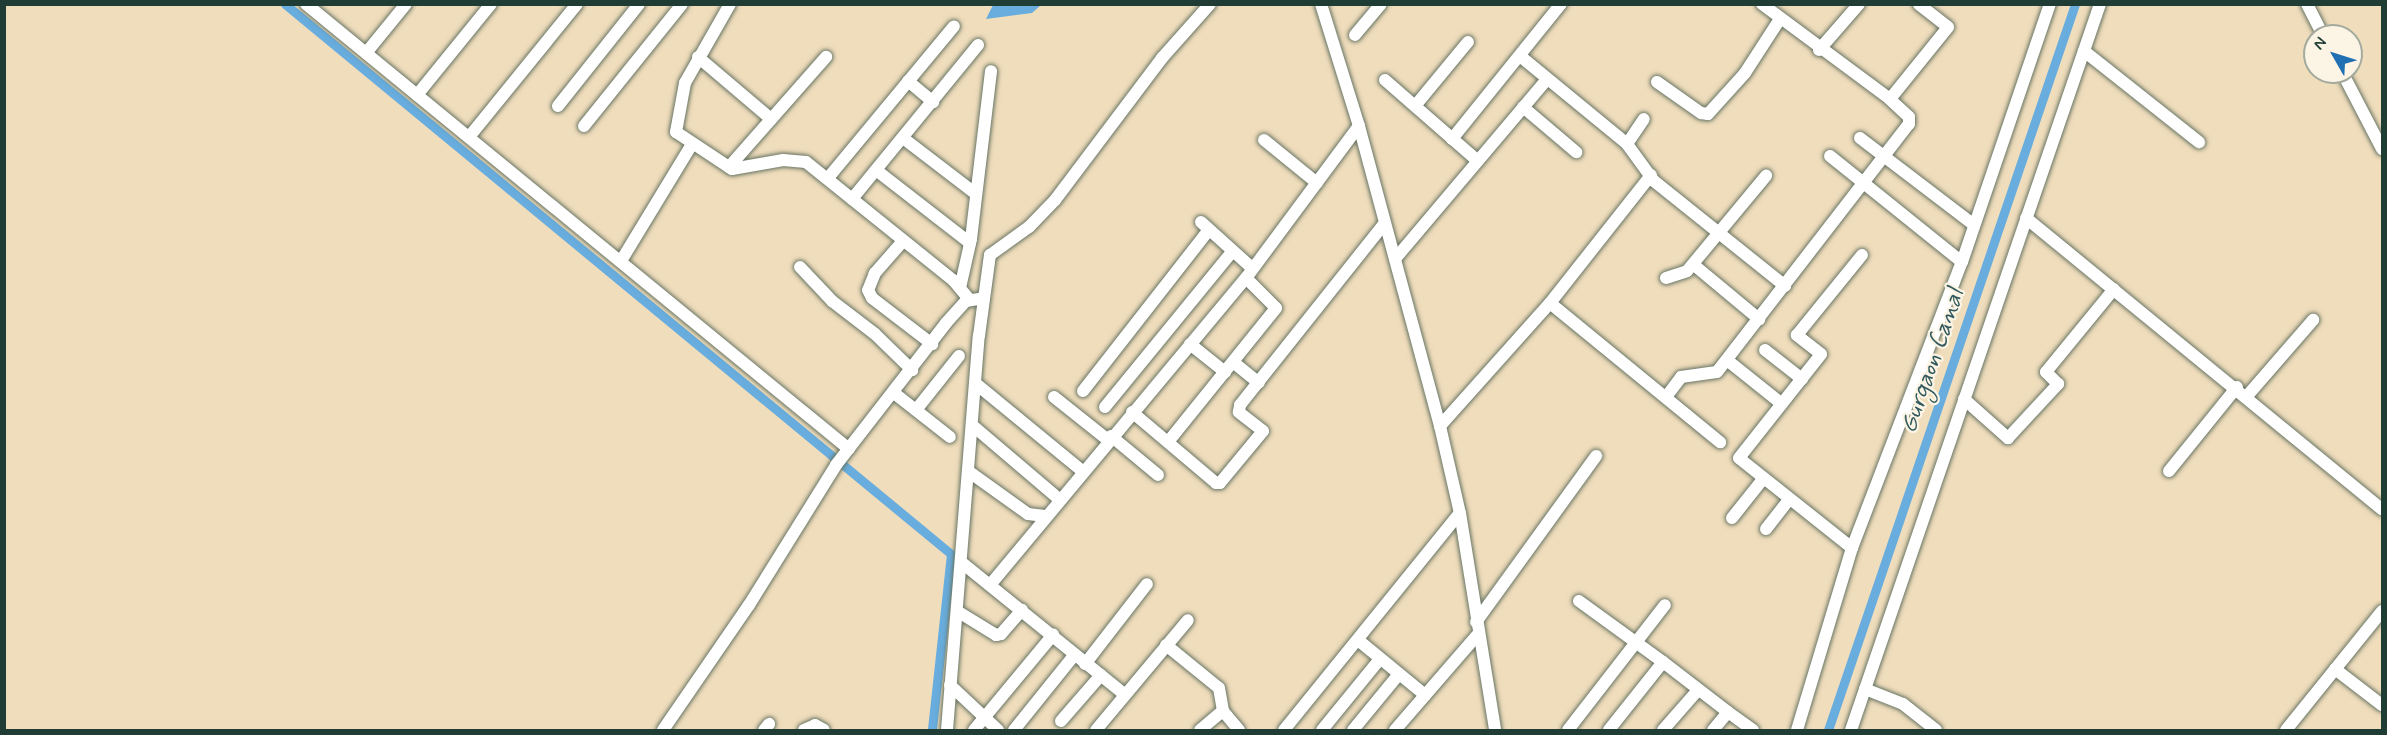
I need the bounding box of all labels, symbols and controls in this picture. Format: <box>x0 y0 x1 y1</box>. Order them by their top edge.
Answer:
north arrow <box>2303 24 2363 84</box>
text: N <box>2309 33 2332 54</box>
water label: Gurgaon Canal <box>1895 287 1971 435</box>

